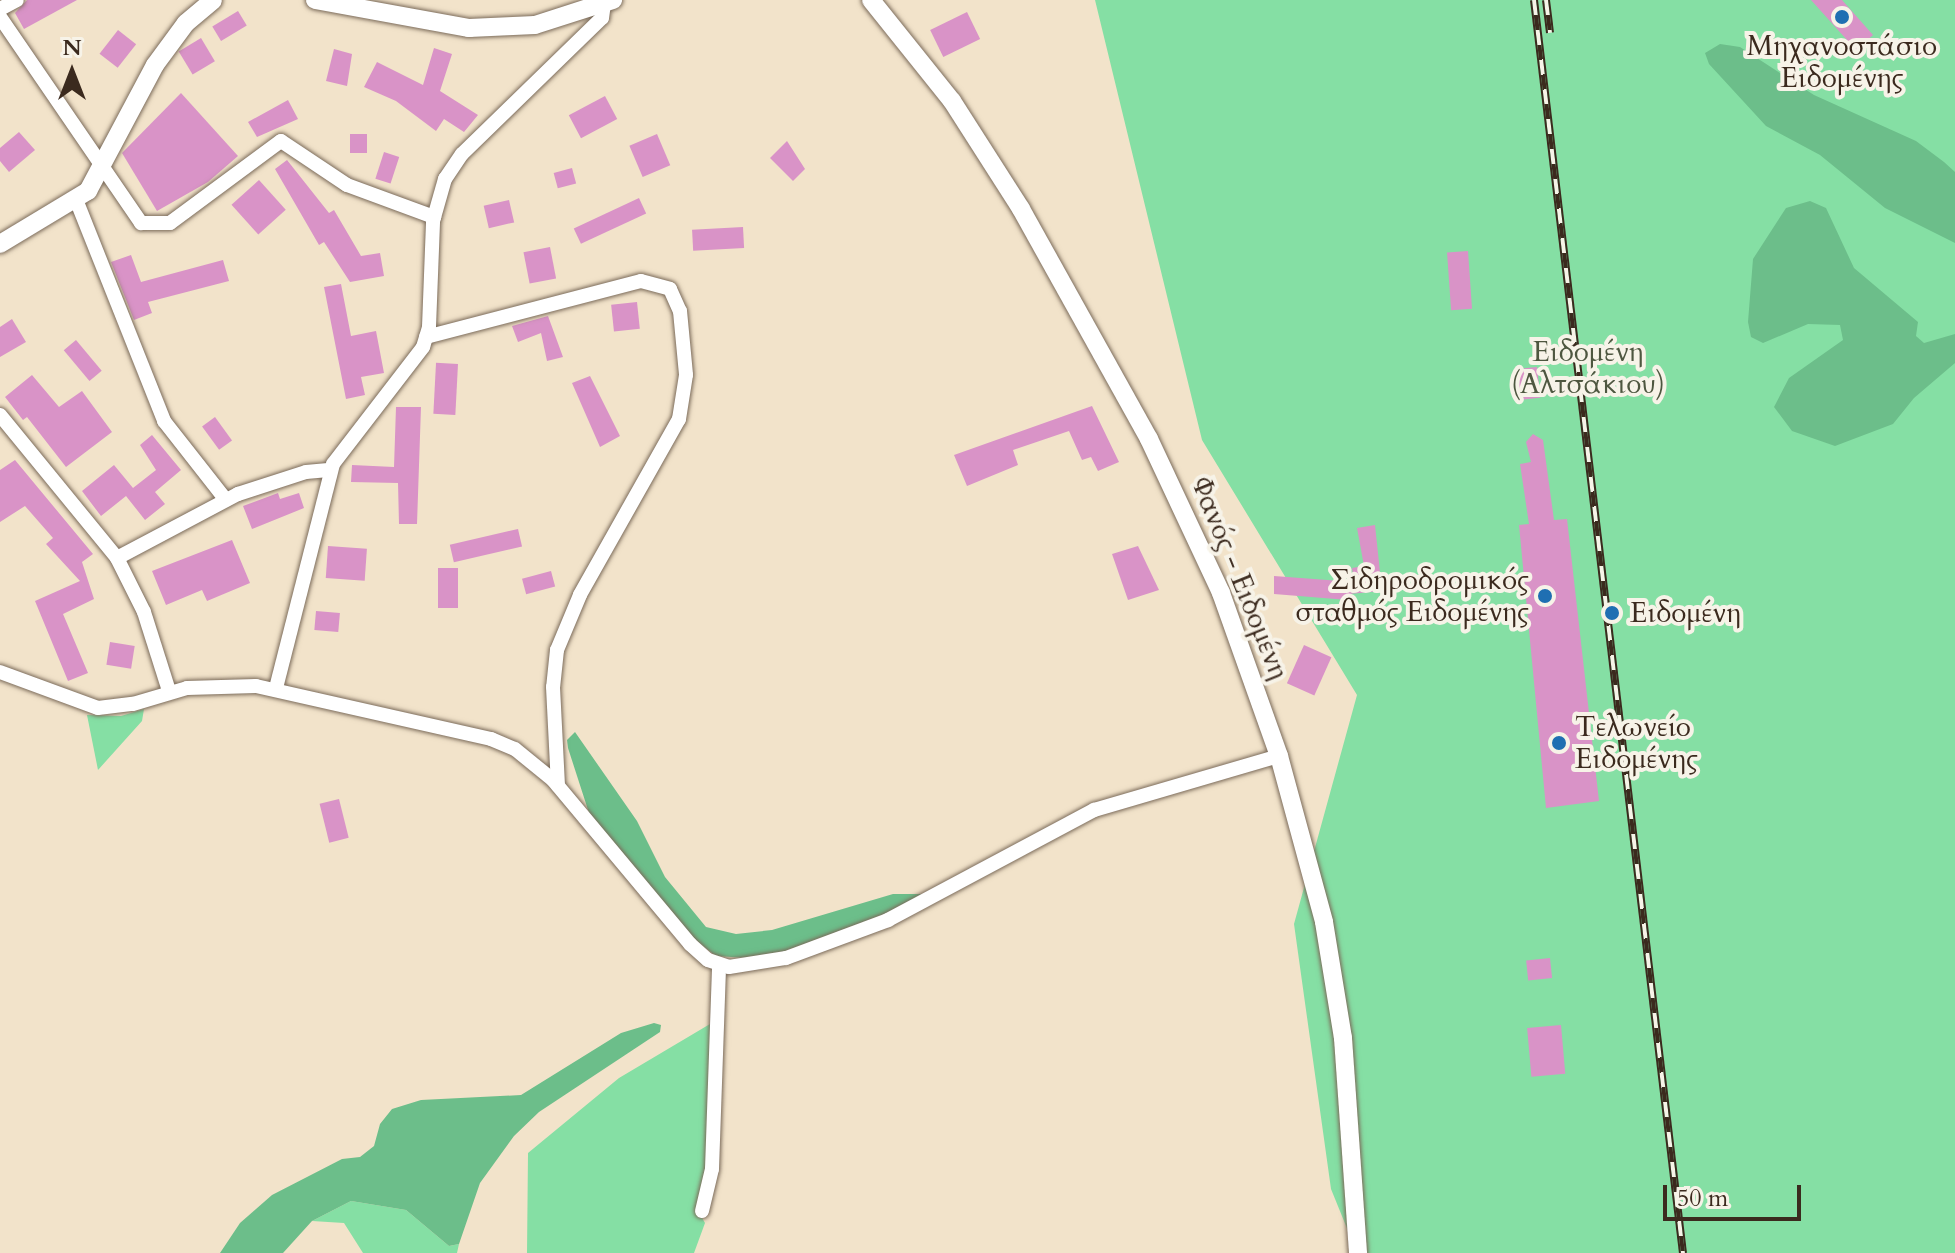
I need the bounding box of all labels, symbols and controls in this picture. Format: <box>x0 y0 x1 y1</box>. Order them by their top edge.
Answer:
marker: Μηχανοστάσιο Ειδομένης <box>1833 8 1851 26</box>
place label: Μηχανοστάσιο Ειδομένης <box>1747 29 1937 95</box>
north arrow <box>32 32 112 112</box>
text: N <box>62 33 82 63</box>
park label: Ειδομένη (Αλτσάκιου) <box>1511 335 1665 401</box>
street label: Φανός - Ειδομένη <box>1184 472 1296 684</box>
place label: Σιδηροδρομικός σταθμός Ειδομένης <box>1295 563 1529 629</box>
marker: Σιδηροδρομικός σταθμός Ειδομένης <box>1536 587 1554 605</box>
place label: Ειδομένη <box>1630 596 1741 630</box>
marker: Ειδομένη <box>1601 602 1623 624</box>
place label: Τελωνείο Ειδομένης <box>1575 710 1698 776</box>
marker: Τελωνείο Ειδομένης <box>1550 734 1568 752</box>
scale bar <box>1667 1169 1805 1219</box>
text: 50 m <box>1677 1182 1728 1215</box>

